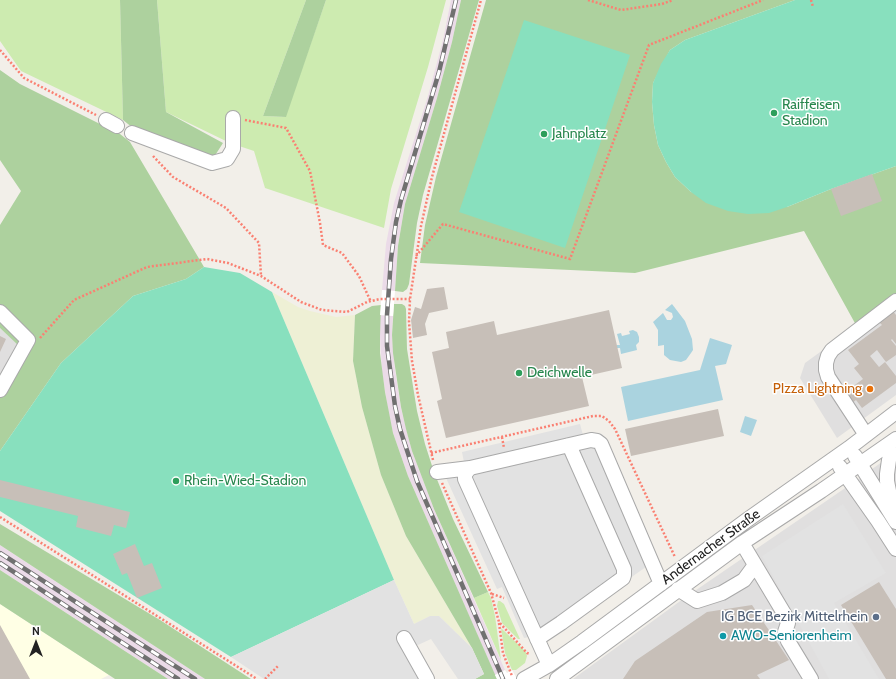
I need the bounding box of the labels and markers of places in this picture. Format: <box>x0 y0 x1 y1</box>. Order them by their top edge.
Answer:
place label: Raiffeisen Stadion <box>782 97 840 130</box>
marker: Raiffeisen Stadion <box>769 108 779 118</box>
place label: Jahnplatz <box>552 126 607 142</box>
marker: Jahnplatz <box>539 129 549 139</box>
place label: Deichwelle <box>527 365 592 381</box>
marker: Deichwelle <box>514 368 524 378</box>
place label: PIzza Lightning <box>773 381 862 397</box>
marker: PIzza Lightning <box>865 384 875 394</box>
place label: Rhein-Wied-Stadion <box>184 473 306 489</box>
marker: Rhein-Wied-Stadion <box>171 476 181 486</box>
place label: IG BCE Bezirk Mittelrhein <box>721 609 868 625</box>
marker: IG BCE Bezirk Mittelrhein <box>871 612 881 622</box>
place label: AWO-Seniorenheim <box>731 628 852 644</box>
marker: AWO-Seniorenheim <box>718 631 728 641</box>

